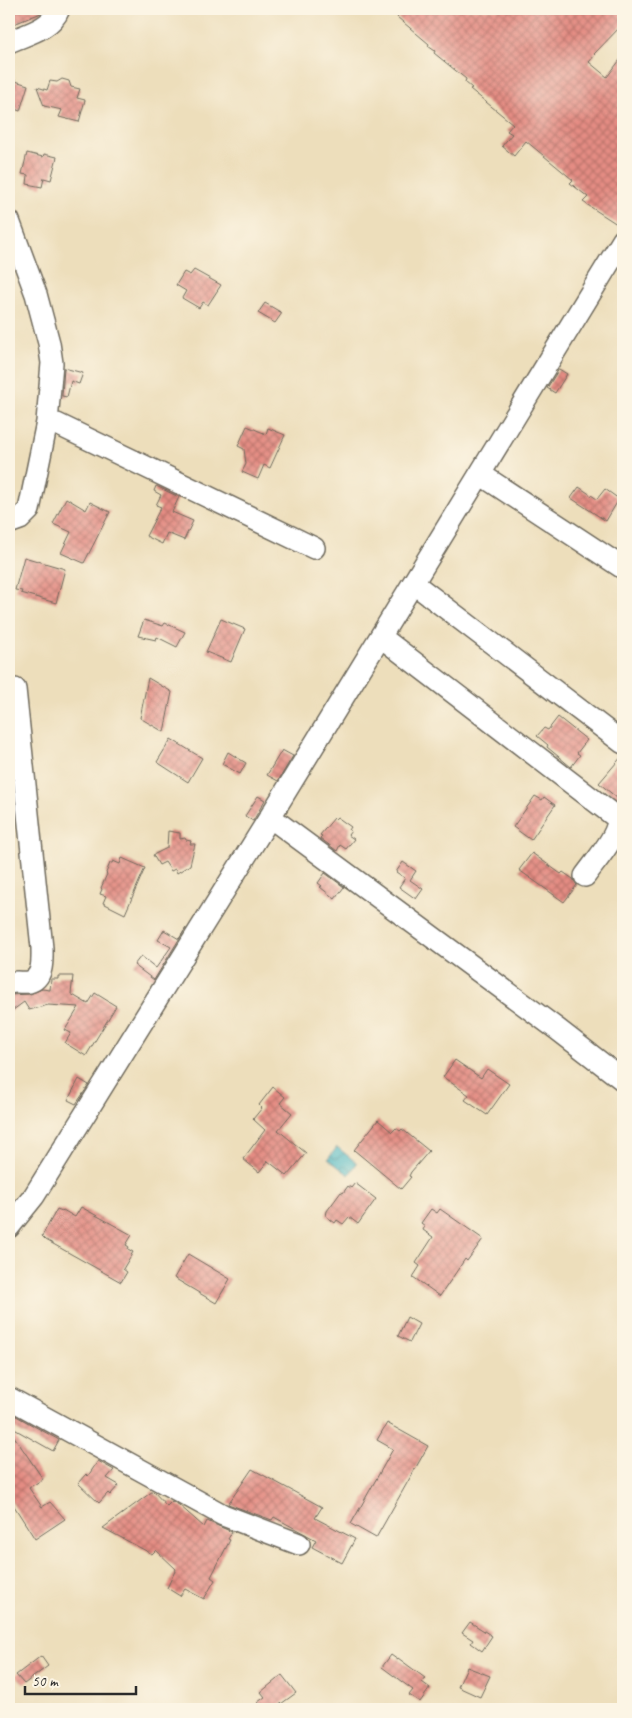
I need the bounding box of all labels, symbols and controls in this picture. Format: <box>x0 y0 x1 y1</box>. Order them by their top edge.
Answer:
scale bar <box>25 1663 136 1695</box>
text: 50 m <box>32 1672 59 1691</box>

